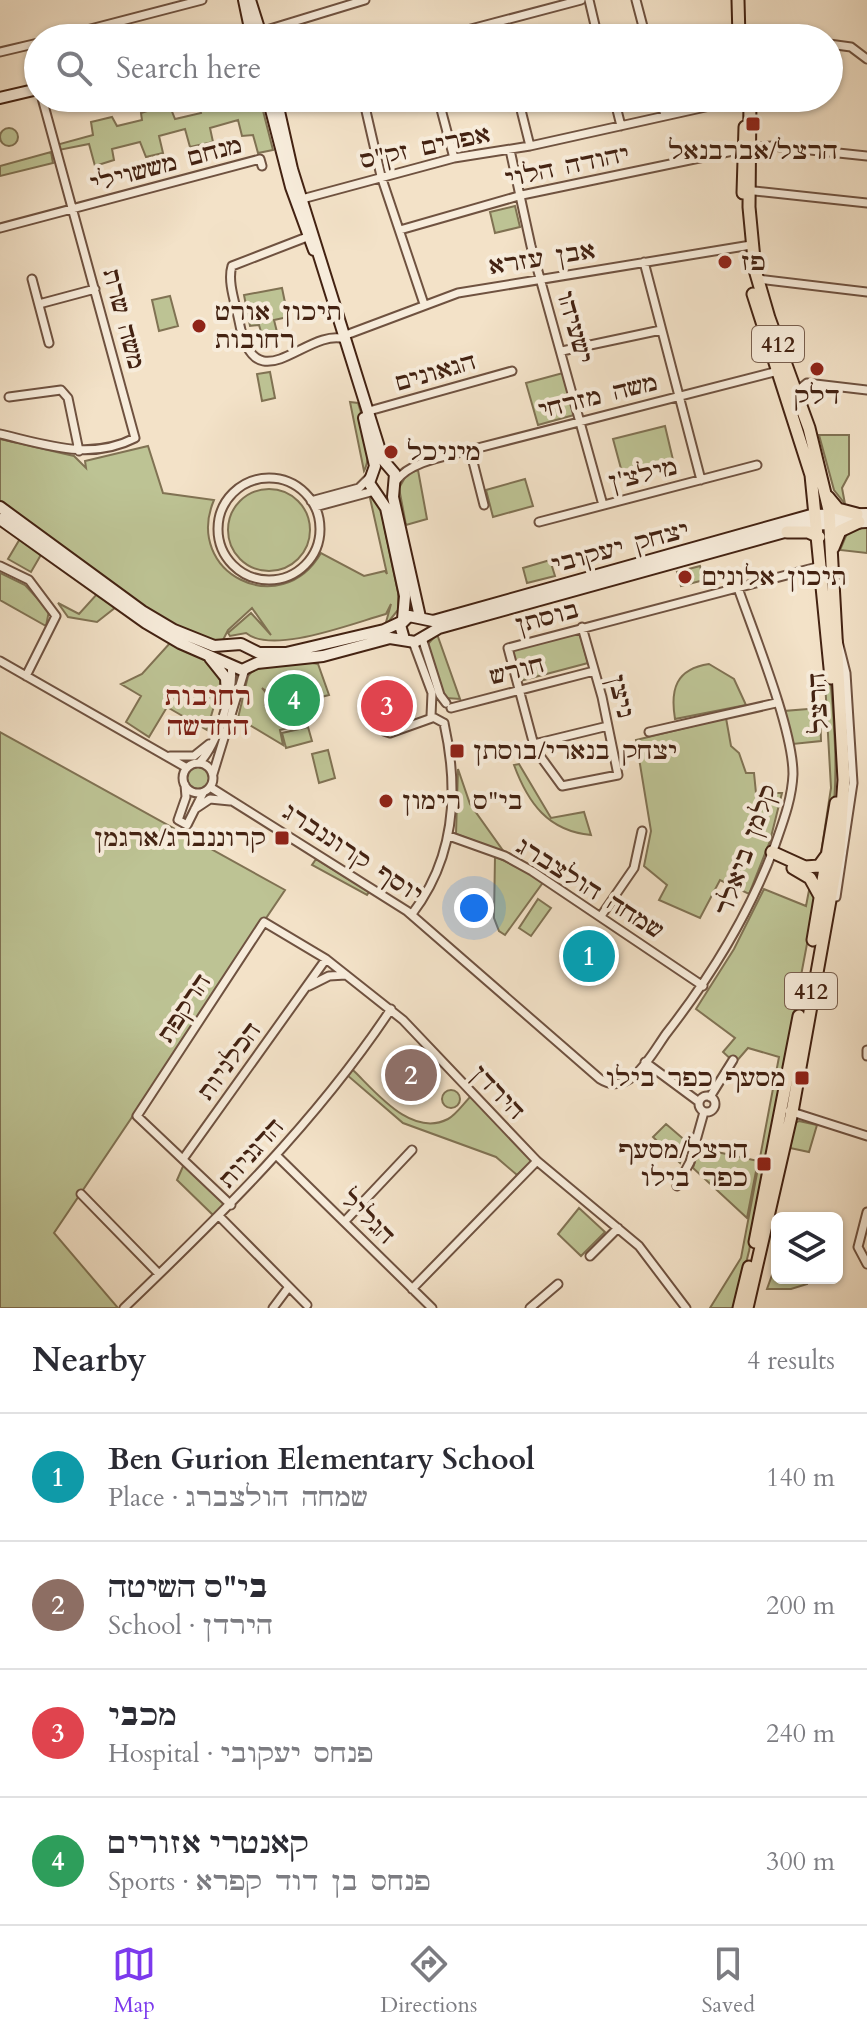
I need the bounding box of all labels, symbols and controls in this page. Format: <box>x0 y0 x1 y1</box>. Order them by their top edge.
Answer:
search box <box>24 24 843 112</box>
icon: search <box>52 46 96 90</box>
text: Search here <box>116 48 261 89</box>
marker: הרצל/אברבנאל <box>744 115 762 133</box>
street label: אפרים זק"ס <box>357 118 493 177</box>
street label: מנחם מששוילי <box>86 128 246 201</box>
place label: הרצל/אברבנאל <box>668 135 838 168</box>
street label: יהודה הלוי <box>502 137 632 196</box>
street label: אבן עזרא <box>487 234 598 283</box>
place label: פז <box>741 246 766 279</box>
marker: פז <box>716 253 734 271</box>
street label: משה שרת <box>94 265 153 373</box>
street label: ישעיהו <box>548 287 601 367</box>
place label: תיכון אורט רחובות <box>215 296 341 357</box>
marker: תיכון אורט רחובות <box>190 317 208 335</box>
road number: 412 <box>752 326 804 362</box>
street label: הגאונים <box>390 345 480 400</box>
marker: דלק <box>808 360 826 378</box>
street label: משה מזרחי <box>535 366 662 427</box>
place label: דלק <box>794 380 840 413</box>
place label: מיניכל <box>407 436 481 469</box>
marker: מיניכל <box>382 443 400 461</box>
street label: מילצ'ן <box>605 450 681 499</box>
street label: יצחק יעקובי <box>547 513 693 582</box>
place label: תיכון אלונים <box>701 561 846 594</box>
marker: תיכון אלונים <box>676 568 694 586</box>
street label: בוסתן <box>512 593 583 642</box>
street label: חורש <box>486 648 548 693</box>
pin: 4 <box>268 670 320 730</box>
street label: ניצן <box>599 671 642 721</box>
street label: הרצל <box>800 671 837 735</box>
pin: 3 <box>361 676 413 736</box>
district label: רחובות החדשה <box>165 679 251 744</box>
place label: יצחק בנארי/בוסתן <box>473 735 677 768</box>
marker: יצחק בנארי/בוסתן <box>448 742 466 760</box>
street label: קלמן ביאלר <box>707 780 786 921</box>
place label: בי"ס רימון <box>402 785 523 818</box>
marker: בי"ס רימון <box>377 792 395 810</box>
street label: יוסף קרוננברג <box>276 796 429 911</box>
place label: קרוננברג/ארגמן <box>94 822 266 855</box>
marker: קרוננברג/ארגמן <box>273 829 291 847</box>
street label: שמחה הולצברג <box>510 830 670 947</box>
your location <box>454 888 494 928</box>
pin: 1 <box>563 926 615 986</box>
street label: הרקפת <box>150 967 219 1049</box>
road number: 412 <box>785 973 837 1009</box>
street label: הכלניות <box>190 1015 269 1107</box>
pin: 2 <box>385 1045 437 1105</box>
street label: הירדן <box>463 1058 532 1127</box>
place label: מסעף כפר בילו <box>606 1062 786 1095</box>
marker: מסעף כפר בילו <box>793 1069 811 1087</box>
street label: הדגניות <box>211 1111 292 1195</box>
place label: הרצל/מסעף כפר בילו <box>618 1134 748 1195</box>
marker: הרצל/מסעף כפר בילו <box>755 1155 773 1173</box>
street label: הגליל <box>333 1183 402 1252</box>
map controls <box>771 1212 843 1284</box>
button: layers <box>771 1212 843 1284</box>
text: Nearby <box>32 1337 147 1383</box>
text: 4 results <box>747 1343 835 1378</box>
text: Ben Gurion Elementary School <box>108 1439 535 1480</box>
text: 1 <box>51 1460 65 1495</box>
text: 140 m <box>766 1460 835 1495</box>
text: Place · שמחה הולצברג <box>108 1480 368 1515</box>
text: בי"ס השיטה <box>108 1567 268 1608</box>
text: 2 <box>51 1588 65 1623</box>
text: 200 m <box>766 1588 835 1623</box>
text: School · הירדן <box>108 1608 273 1643</box>
text: מכבי <box>108 1695 177 1736</box>
text: 3 <box>51 1716 65 1751</box>
text: 240 m <box>766 1716 835 1751</box>
text: Hospital · פנחס יעקובי <box>108 1736 373 1771</box>
text: קאנטרי אזורים <box>108 1823 309 1864</box>
text: 4 <box>51 1844 65 1879</box>
text: 300 m <box>766 1844 835 1879</box>
text: Sports · פנחס בן דוד קפרא <box>108 1864 431 1899</box>
tab: Map <box>112 1942 156 2020</box>
tab: Directions <box>380 1942 477 2020</box>
tab: Saved <box>702 1942 755 2020</box>

